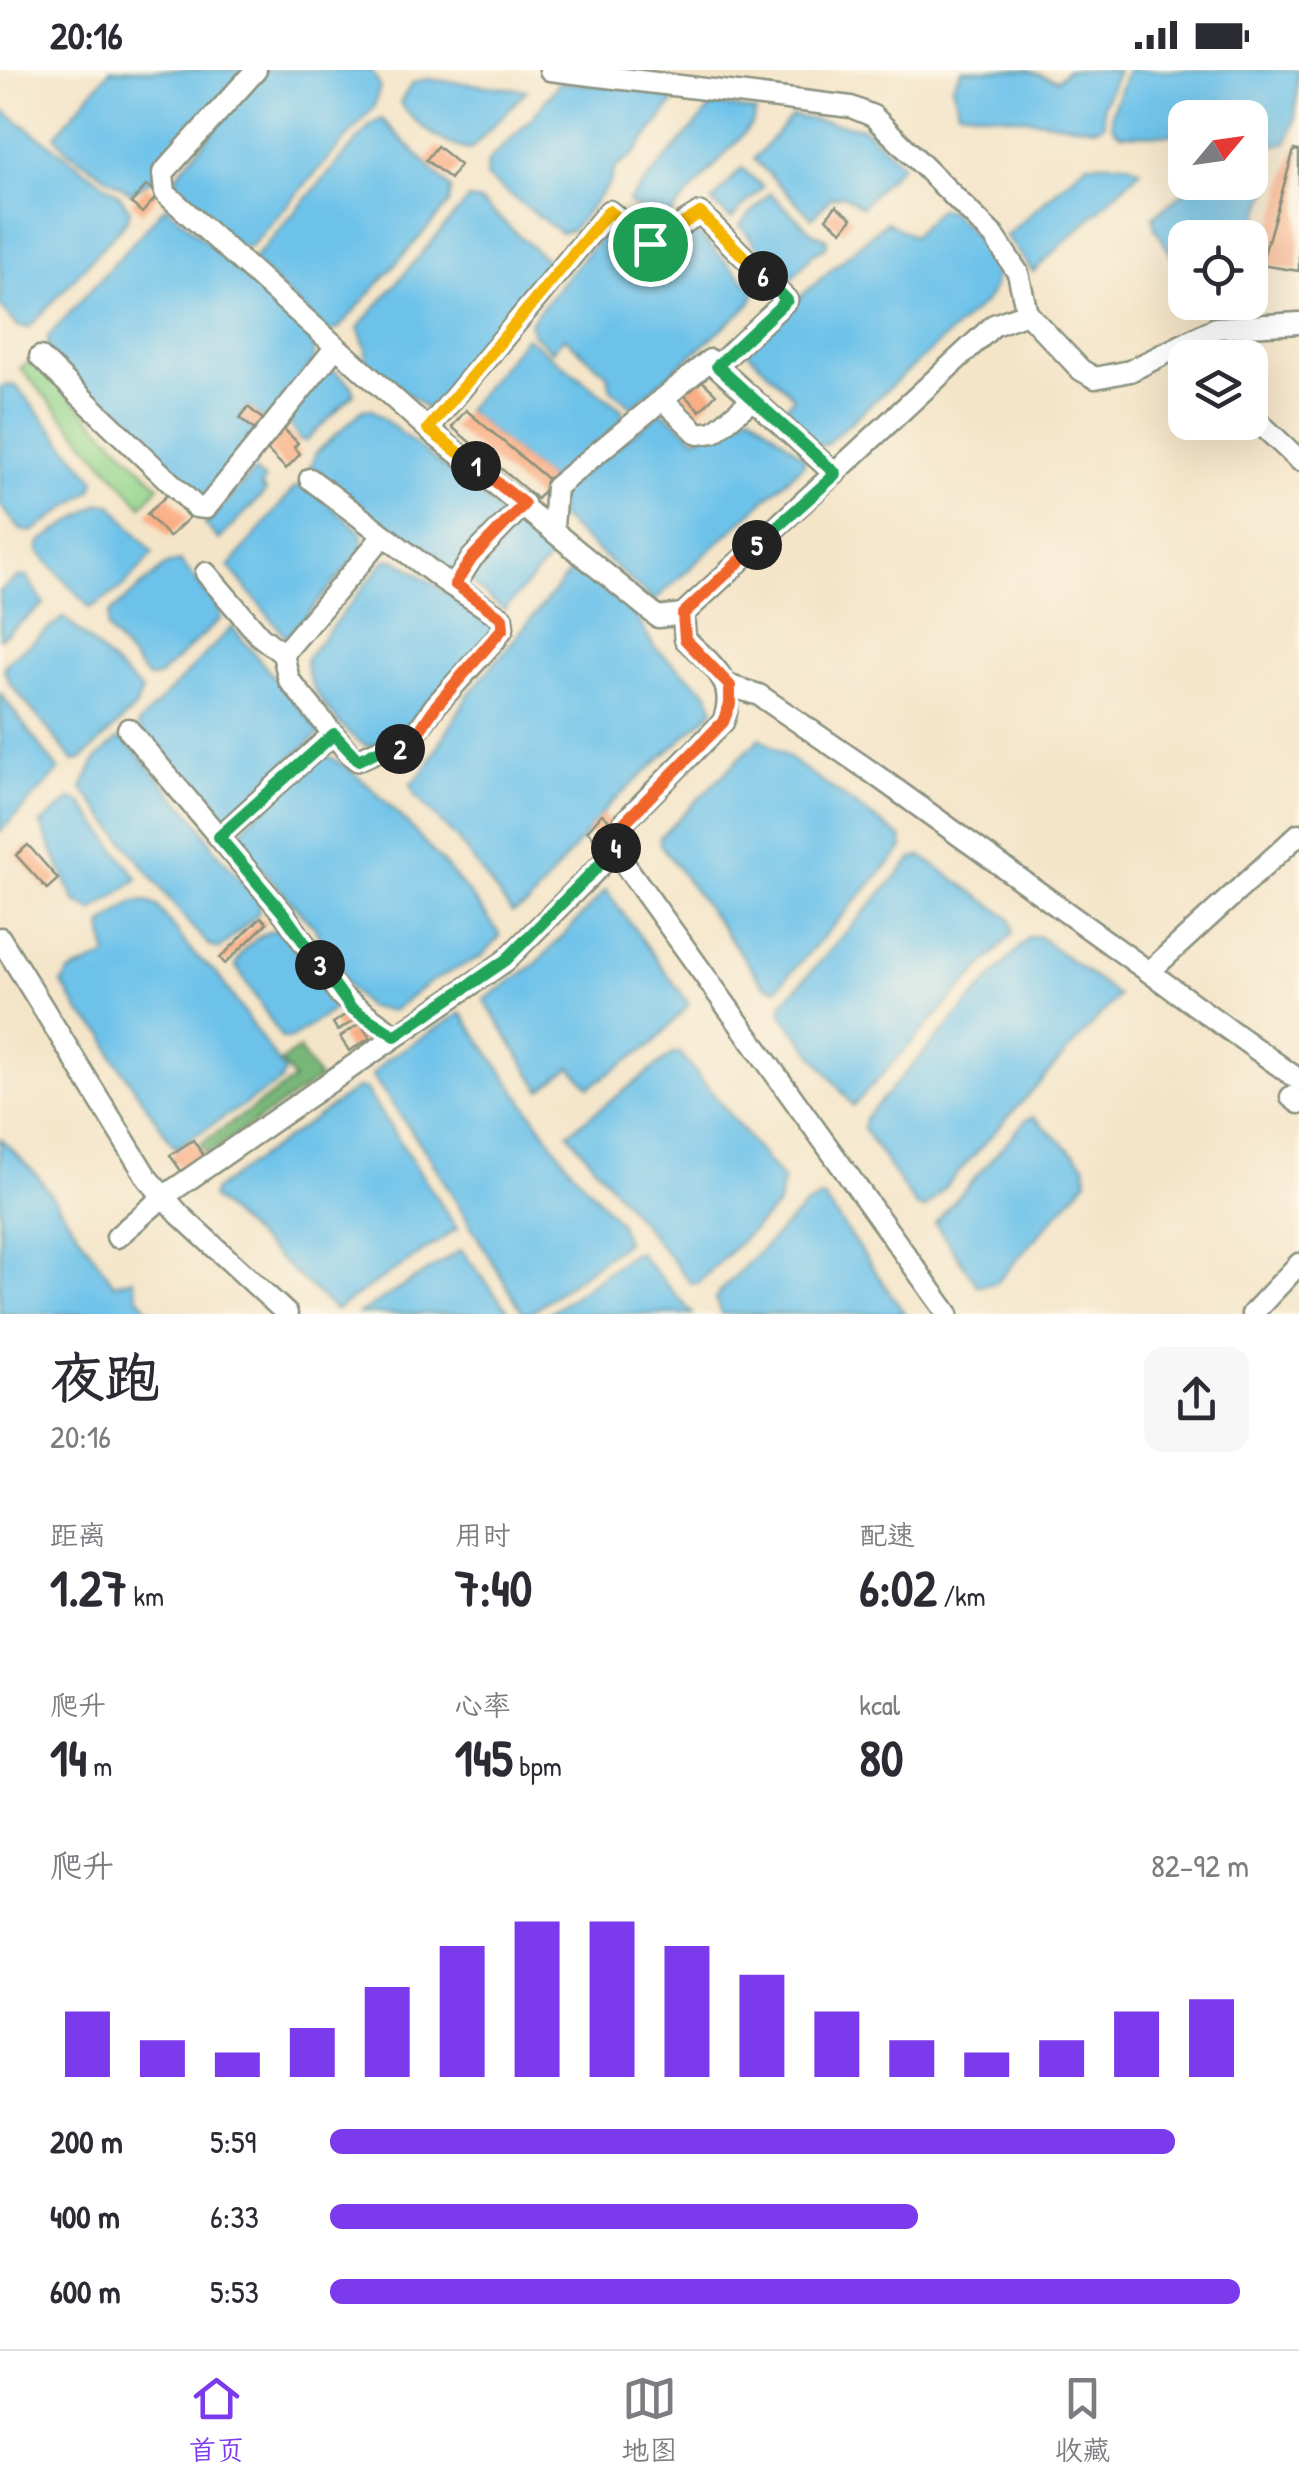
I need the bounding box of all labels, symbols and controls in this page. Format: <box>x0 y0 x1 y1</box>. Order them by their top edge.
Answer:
text: 20:16 <box>50 9 123 61</box>
north arrow <box>1168 100 1268 200</box>
map controls <box>1168 100 1268 440</box>
pin <box>608 202 693 287</box>
icon: arrive <box>623 217 678 272</box>
button: locate <box>1168 220 1268 320</box>
pin: 6 <box>738 251 788 301</box>
text: 6 <box>757 257 769 295</box>
button: layers <box>1168 340 1268 440</box>
pin: 1 <box>451 441 501 491</box>
text: 1 <box>471 447 481 485</box>
pin: 5 <box>732 520 782 570</box>
text: 5 <box>751 526 763 564</box>
pin: 2 <box>375 724 425 774</box>
text: 2 <box>393 730 407 768</box>
pin: 4 <box>591 823 641 873</box>
text: 4 <box>611 829 621 867</box>
pin: 3 <box>295 940 345 990</box>
text: 3 <box>314 946 326 984</box>
text: 夜跑 <box>50 1340 160 1414</box>
button: share <box>1144 1347 1249 1452</box>
text: 20:16 <box>50 1415 111 1458</box>
text: 距离 <box>50 1516 106 1554</box>
text: 用时 <box>455 1516 511 1554</box>
text: 配速 <box>859 1516 915 1554</box>
text: 1.27 <box>50 1554 127 1622</box>
text: 7:40 <box>455 1554 532 1622</box>
text: 6:02 <box>859 1554 937 1622</box>
text: km <box>127 1577 164 1615</box>
text: /km <box>937 1577 986 1615</box>
text: 爬升 <box>50 1686 106 1724</box>
text: 心率 <box>455 1686 511 1724</box>
text: kcal <box>859 1686 900 1724</box>
text: 14 <box>50 1724 87 1792</box>
text: 145 <box>455 1724 513 1792</box>
text: 80 <box>859 1724 903 1792</box>
text: m <box>87 1747 112 1785</box>
text: bpm <box>513 1747 562 1785</box>
text: 爬升 <box>50 1844 114 1887</box>
text: 82–92 m <box>1151 1844 1249 1887</box>
text: 200 m <box>50 2120 123 2163</box>
text: 5:59 <box>210 2120 256 2163</box>
text: 400 m <box>50 2195 120 2238</box>
text: 6:33 <box>210 2195 259 2238</box>
text: 600 m <box>50 2270 121 2313</box>
text: 5:53 <box>210 2270 259 2313</box>
tab: 首页 <box>188 2371 245 2469</box>
tab: 地图 <box>621 2371 678 2469</box>
tab: 收藏 <box>1054 2371 1111 2469</box>

